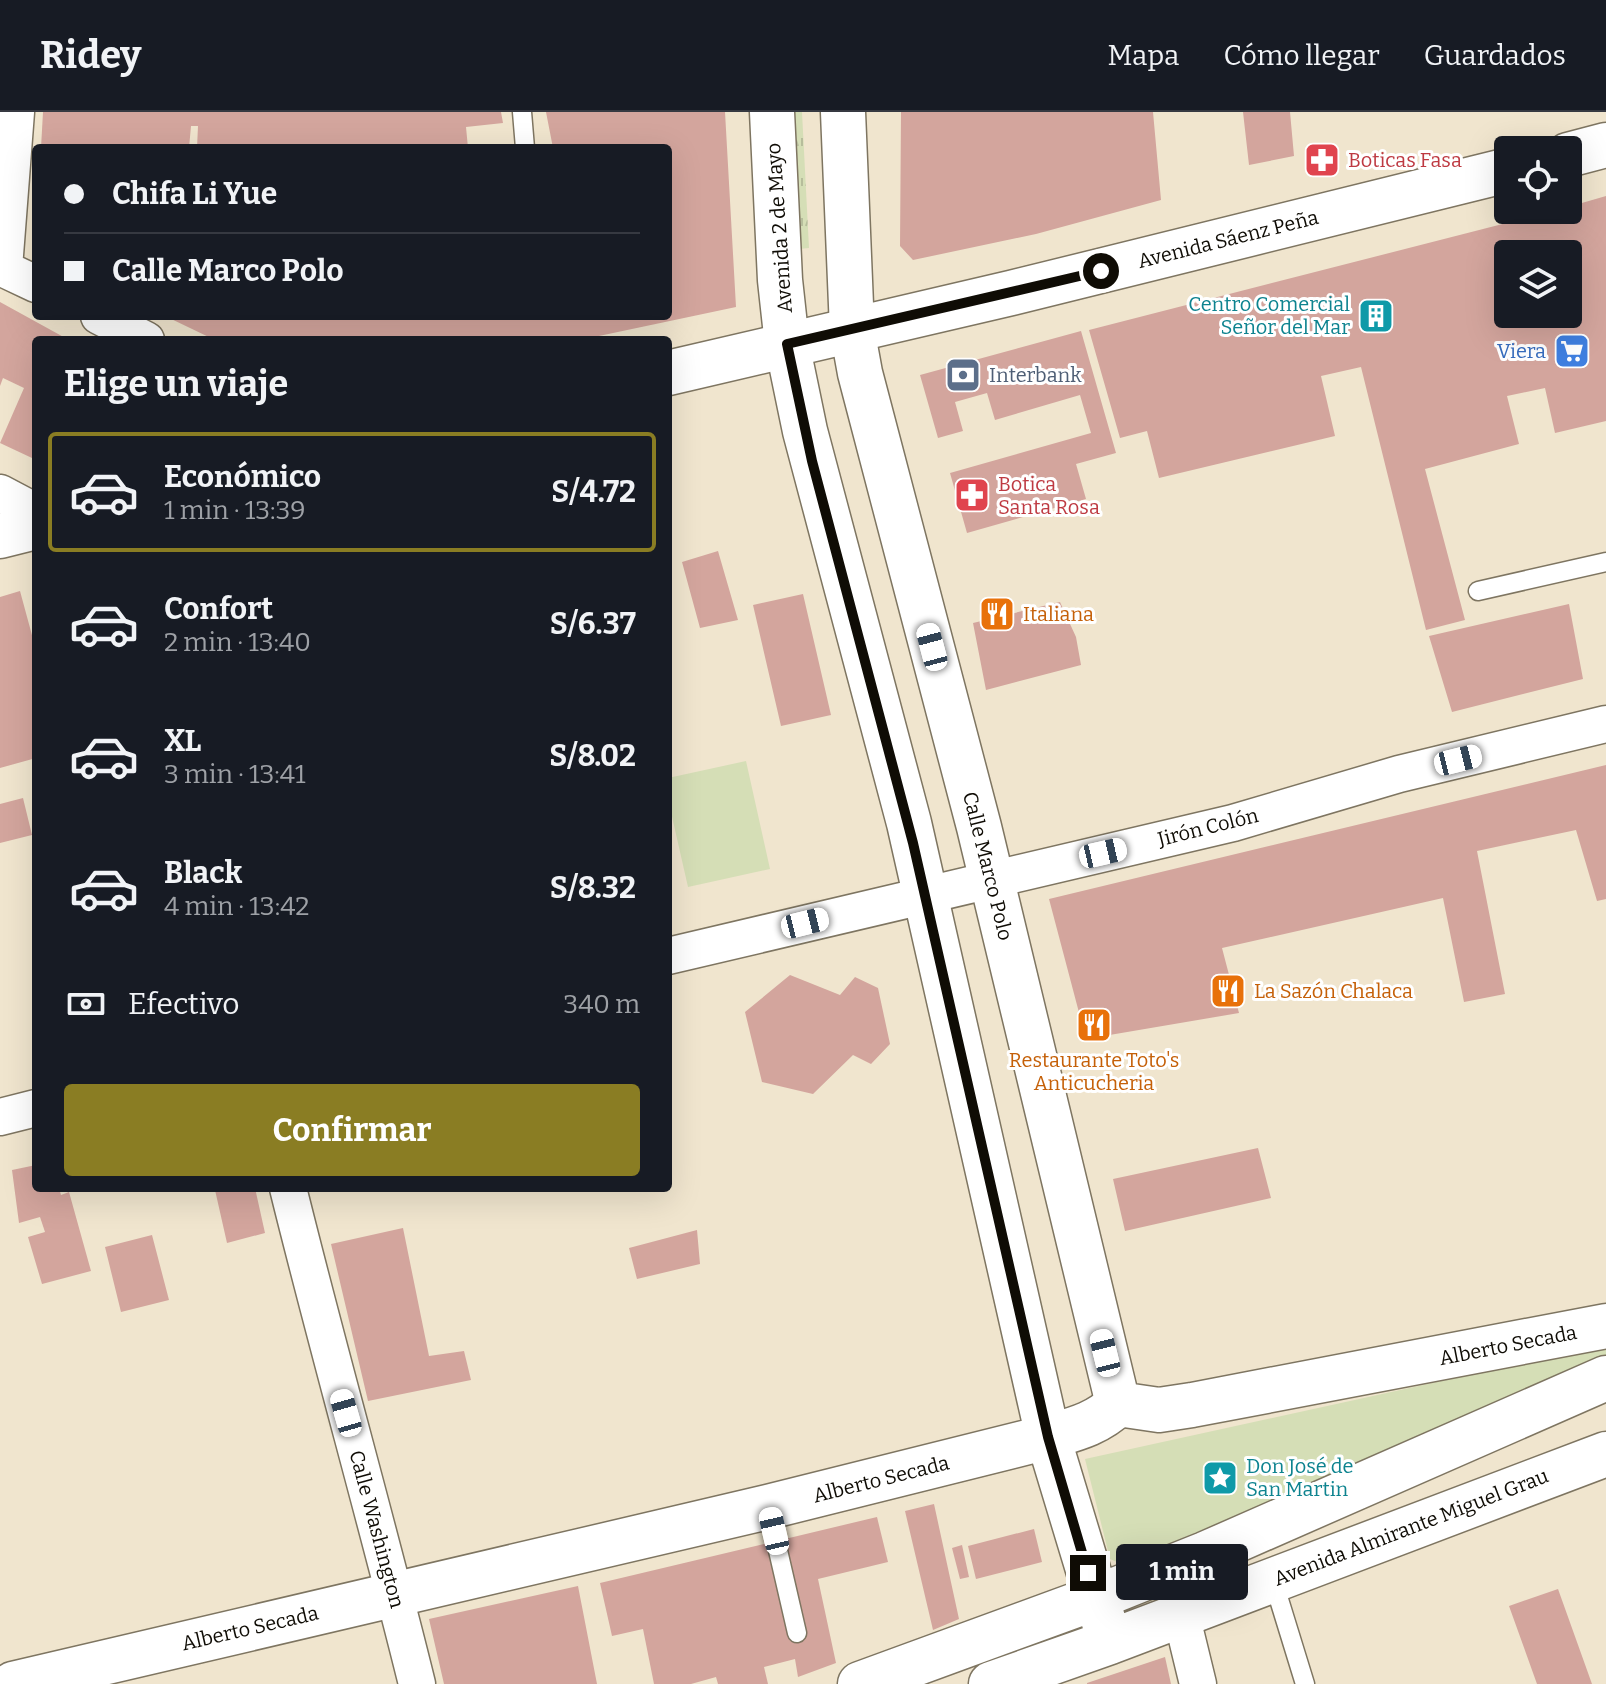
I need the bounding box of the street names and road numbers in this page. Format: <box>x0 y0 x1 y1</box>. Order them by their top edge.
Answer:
street label: Avenida 2 de Mayo <box>761 142 797 314</box>
street label: Avenida Sáenz Peña <box>1135 205 1321 273</box>
street label: Calle Marco Polo <box>958 789 1018 943</box>
street label: Jirón Colón <box>1154 803 1261 851</box>
street label: Alberto Secada <box>1437 1320 1579 1370</box>
street label: Calle Washington <box>344 1447 410 1611</box>
street label: Alberto Secada <box>810 1450 952 1508</box>
street label: Avenida Almirante Miguel Grau <box>1270 1463 1552 1591</box>
street label: Alberto Secada <box>179 1601 321 1655</box>

